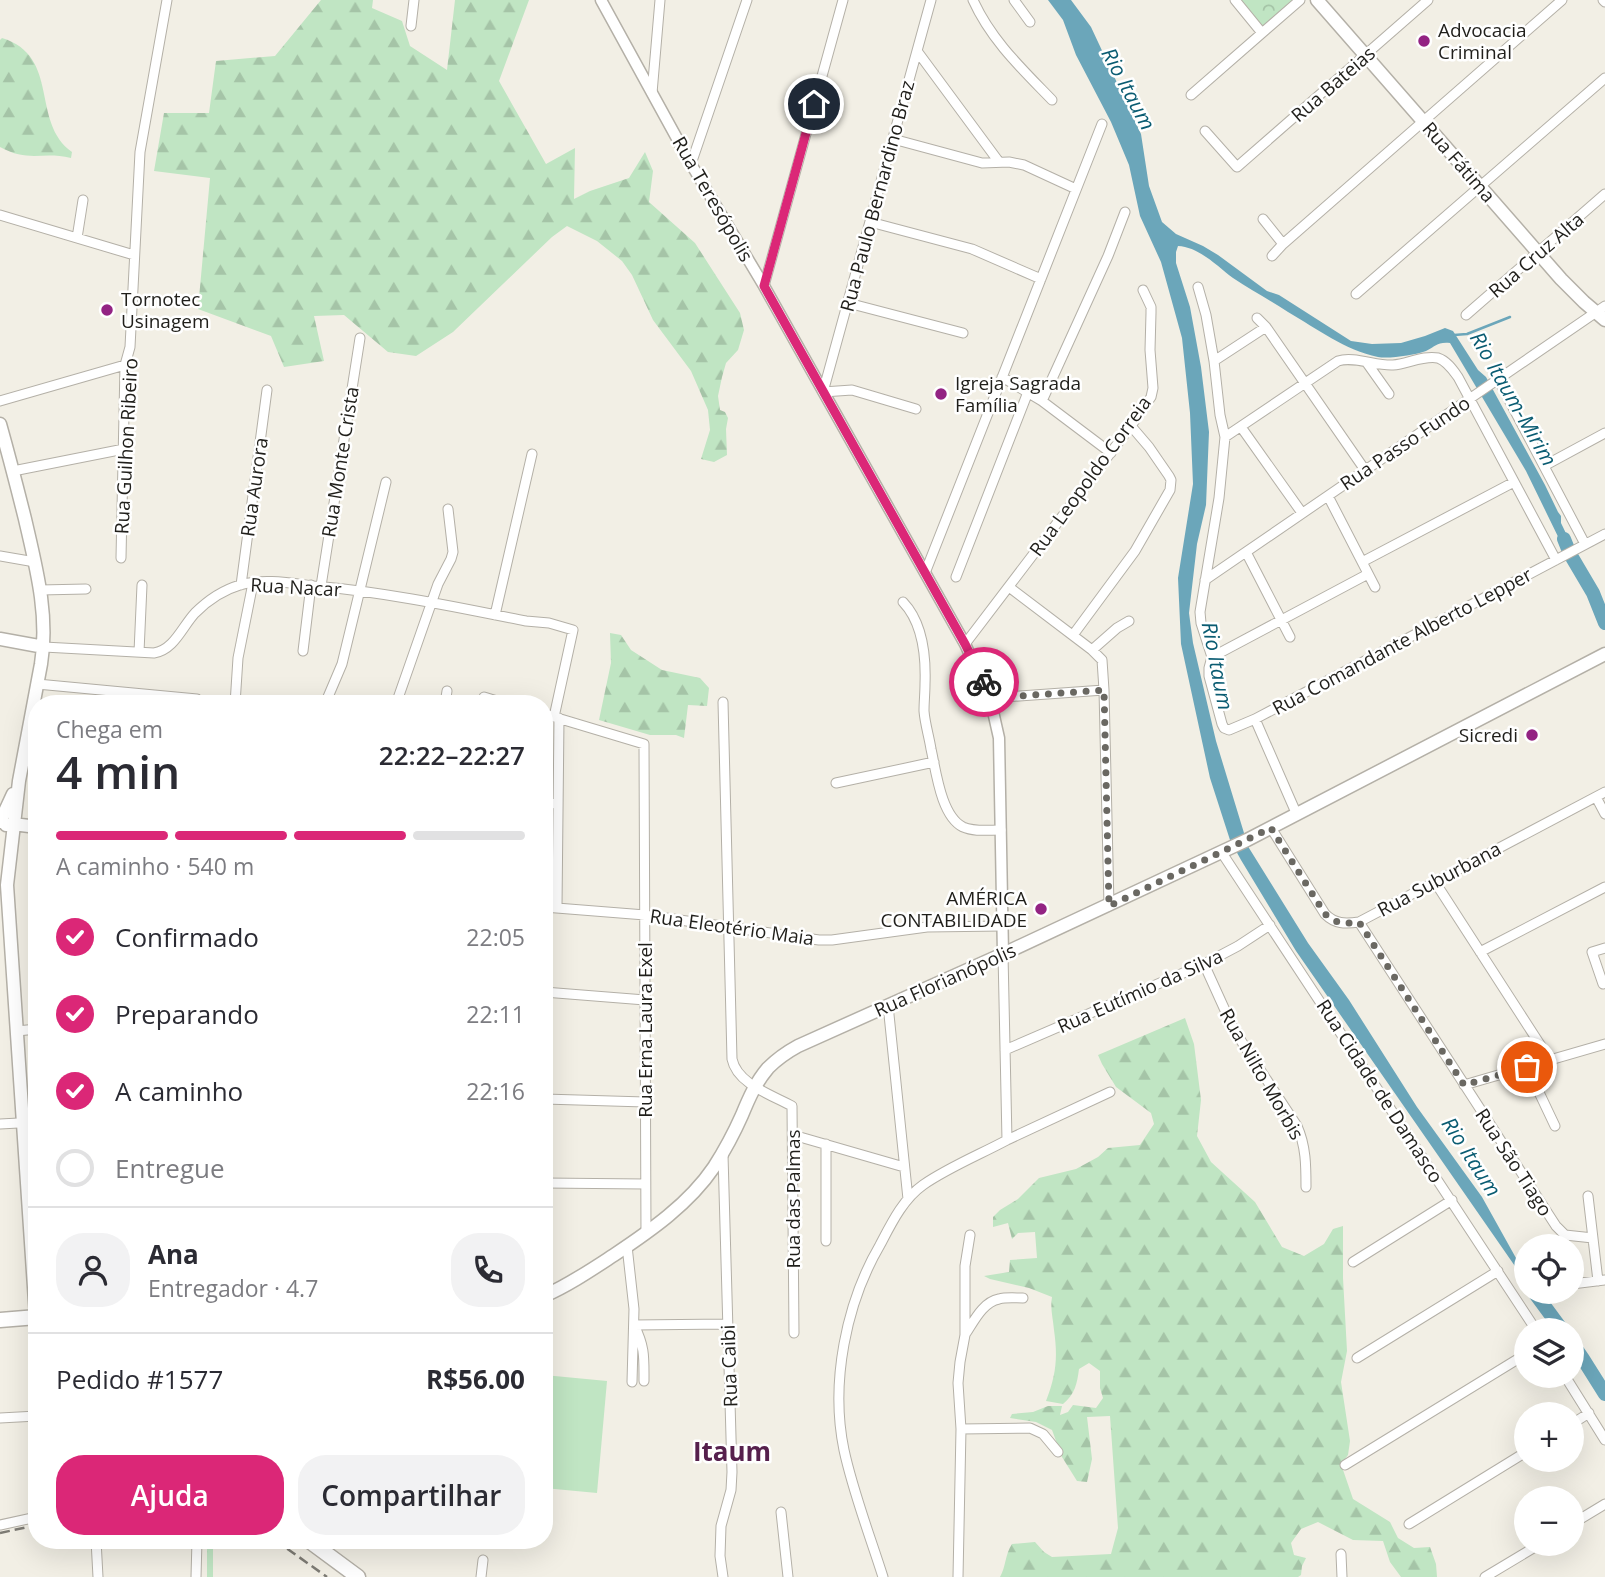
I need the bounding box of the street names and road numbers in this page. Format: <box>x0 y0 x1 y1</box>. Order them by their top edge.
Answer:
street label: Rua Bateias <box>1285 40 1381 128</box>
street label: Rua Paulo Bernardino Braz <box>834 77 920 314</box>
street label: Rua Fátima <box>1417 116 1501 208</box>
street label: Rua Teresópolis <box>667 132 759 266</box>
street label: Rua Cruz Alta <box>1483 206 1589 304</box>
street label: Rua Guilhon Ribeiro <box>108 357 144 535</box>
street label: Rua Monte Crista <box>315 385 365 539</box>
street label: Rua Passo Fundo <box>1335 390 1475 496</box>
street label: Rua Leopoldo Correia <box>1023 391 1157 561</box>
street label: Rua Aurora <box>234 436 274 538</box>
street label: Rua Comandante Alberto Lepper <box>1268 561 1537 721</box>
street label: Rua Nacar <box>250 572 342 602</box>
street label: Rua Suburbana <box>1373 836 1505 922</box>
street label: Rua Eleotério Maia <box>648 903 816 951</box>
street label: Rua Florianópolis <box>870 937 1020 1023</box>
street label: Rua Erna Laura Exel <box>632 942 658 1118</box>
street label: Rua Eutímio da Silva <box>1053 943 1227 1039</box>
street label: Rua Cidade de Damasco <box>1311 994 1449 1188</box>
street label: Rua Nilto Morbis <box>1214 1004 1310 1144</box>
street label: Rua São Tiago <box>1469 1103 1559 1221</box>
street label: Rua das Palmas <box>780 1129 806 1269</box>
street label: Rua Caibi <box>715 1324 743 1408</box>

